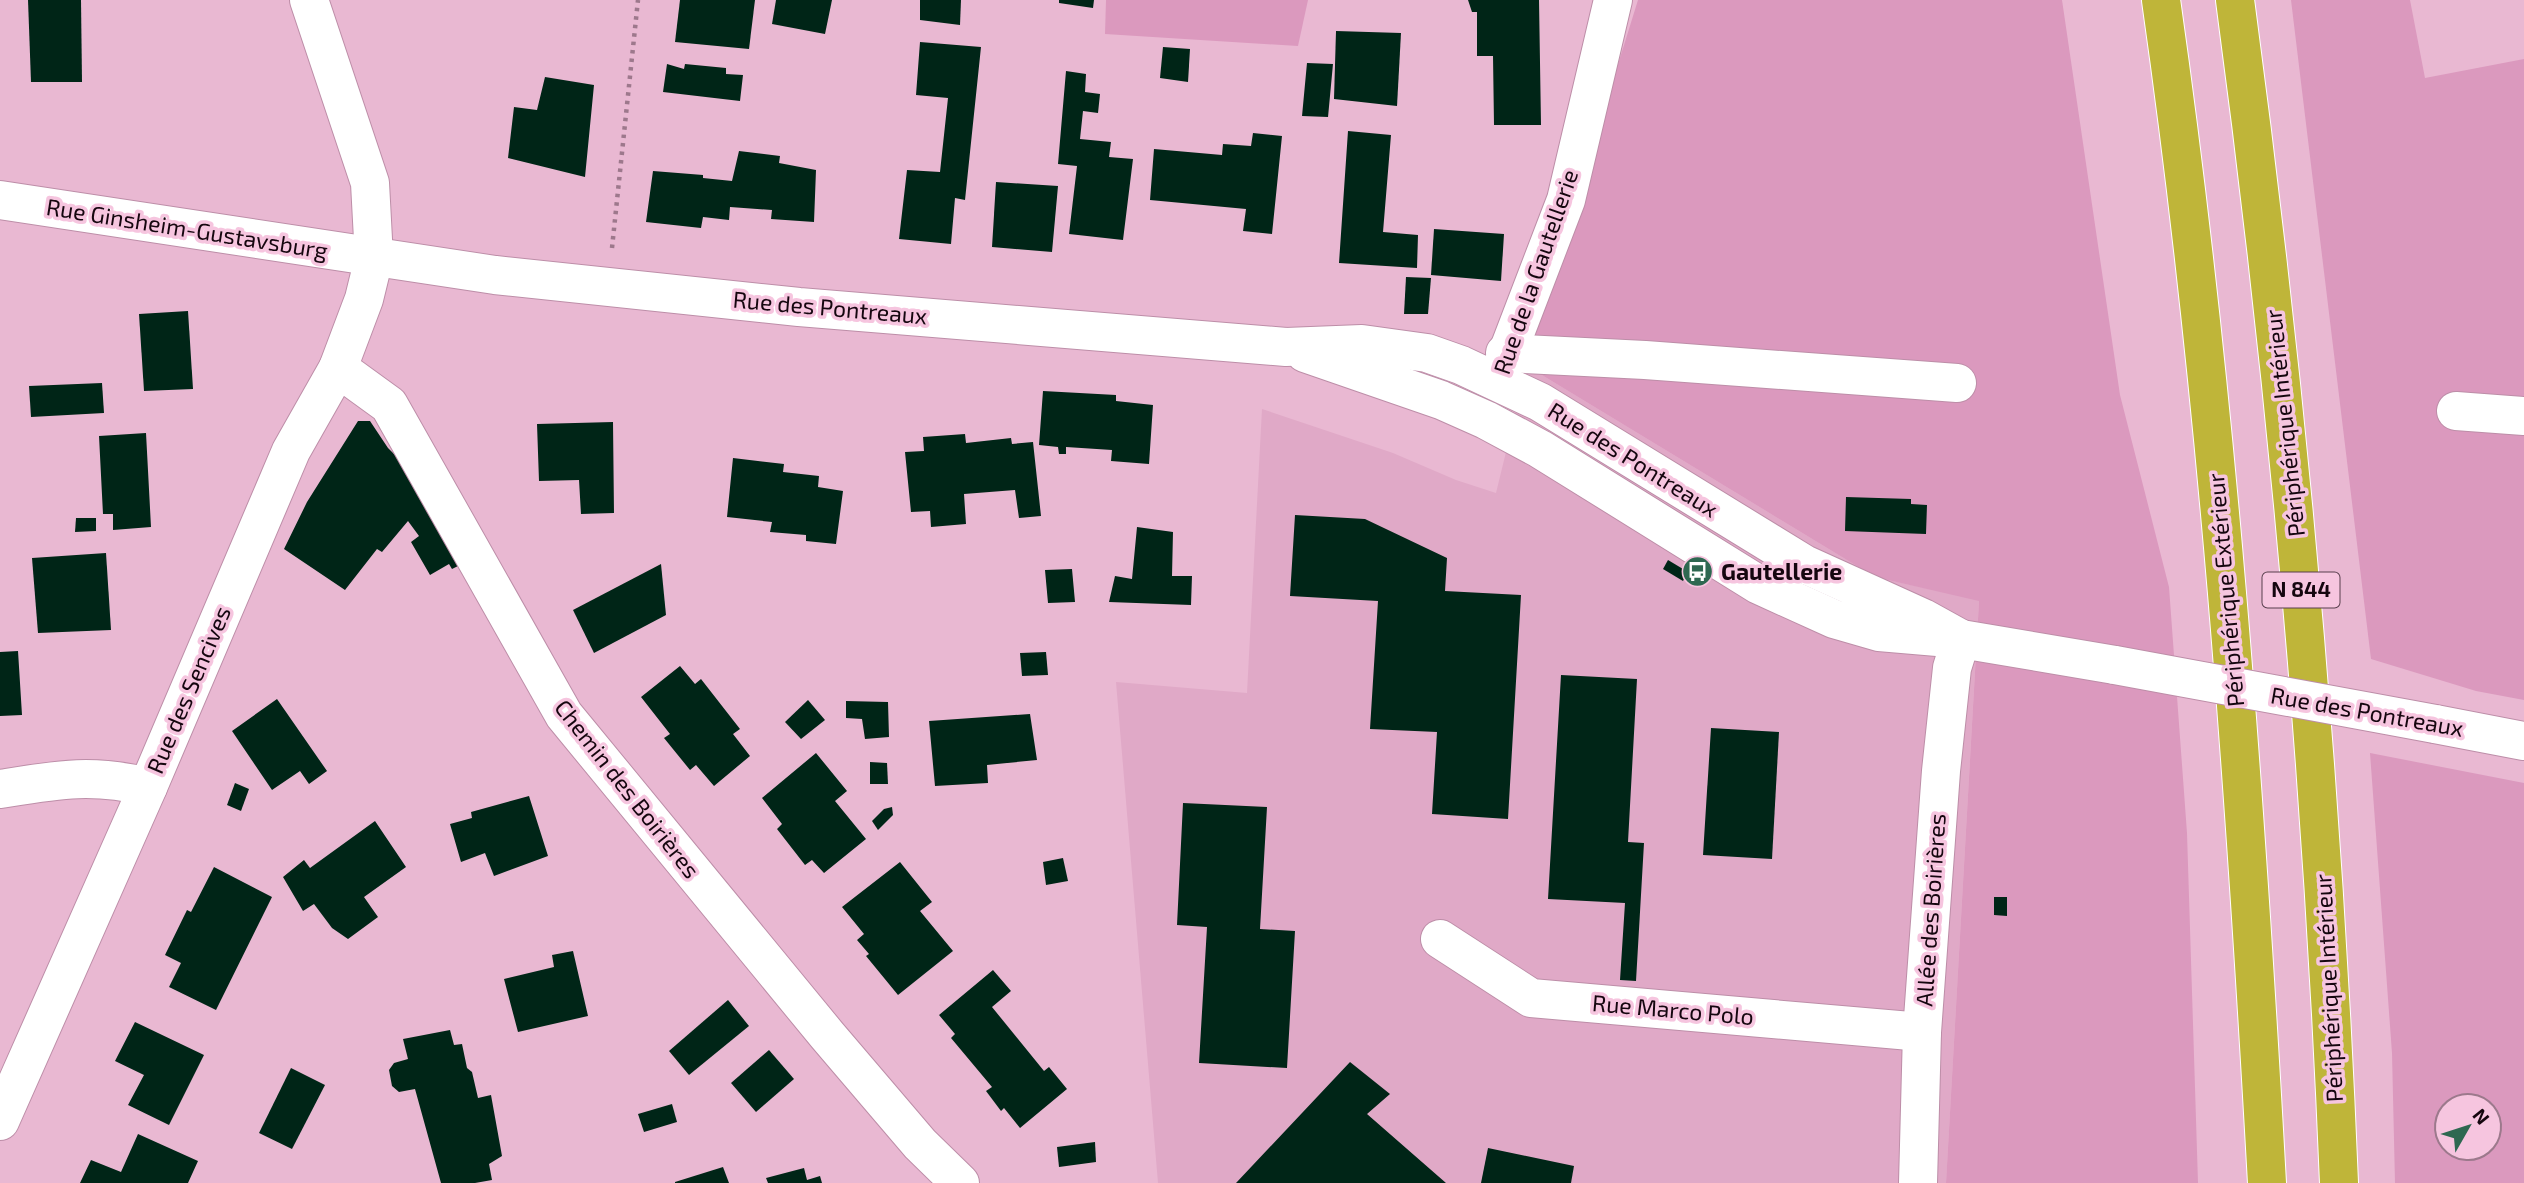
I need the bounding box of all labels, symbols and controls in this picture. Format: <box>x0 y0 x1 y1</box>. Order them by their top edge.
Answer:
street label: Rue de la Gautellerie <box>1487 166 1583 378</box>
street label: Rue Ginsheim-Gustavsburg <box>44 192 330 264</box>
street label: Rue des Pontreaux <box>732 285 928 329</box>
street label: Périphérique Intérieur <box>2258 308 2310 538</box>
street label: Rue des Pontreaux <box>1543 396 1724 523</box>
street label: Périphérique Extérieur <box>2201 472 2249 708</box>
bus stop icon: Gautellerie <box>1681 555 1715 589</box>
place label: Gautellerie <box>1721 557 1842 585</box>
road number: N 844 <box>2262 572 2340 608</box>
street label: Rue des Sencives <box>140 602 236 777</box>
street label: Rue des Pontreaux <box>2269 680 2466 742</box>
street label: Chemin des Boirières <box>549 694 706 883</box>
street label: Allée des Boirières <box>1909 812 1951 1007</box>
street label: Périphérique Intérieur <box>2308 873 2348 1103</box>
street label: Rue Marco Polo <box>1591 988 1755 1030</box>
north arrow <box>2433 1092 2503 1162</box>
text: N <box>2468 1103 2495 1129</box>

